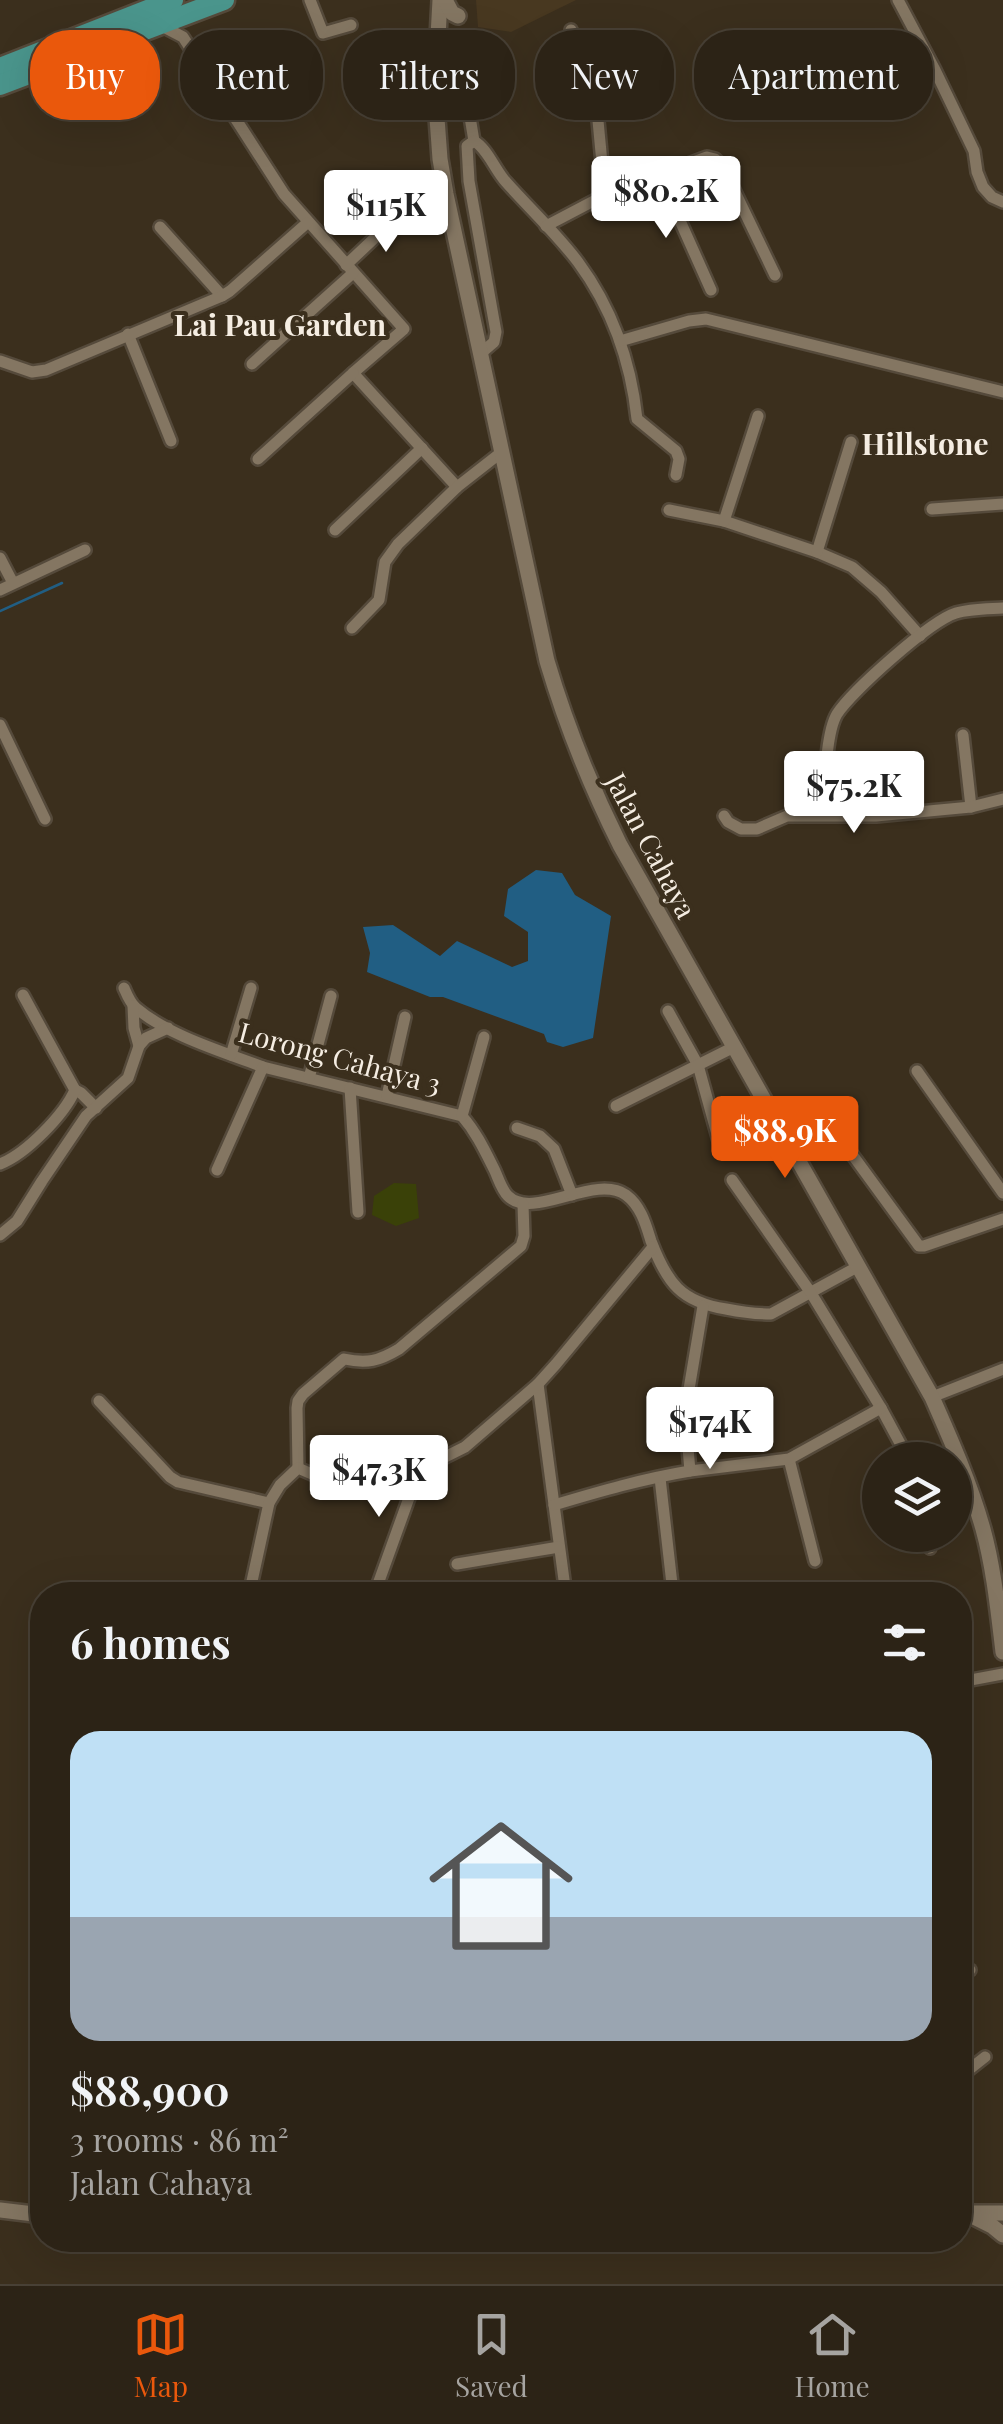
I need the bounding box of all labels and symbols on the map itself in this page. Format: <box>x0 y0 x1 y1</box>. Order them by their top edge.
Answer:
pin: $80.2K <box>585 156 747 241</box>
pin: $115K <box>316 170 456 255</box>
district label: Lai Pau Garden <box>174 304 387 344</box>
district label: Hillstone <box>861 423 989 463</box>
pin: $75.2K <box>773 751 935 836</box>
street label: Jalan Cahaya <box>598 765 706 924</box>
street label: Lorong Cahaya 3 <box>235 1012 445 1102</box>
pin: $88.9K <box>704 1096 866 1181</box>
pin: $174K <box>640 1387 780 1472</box>
pin: $47.3K <box>298 1435 460 1520</box>

